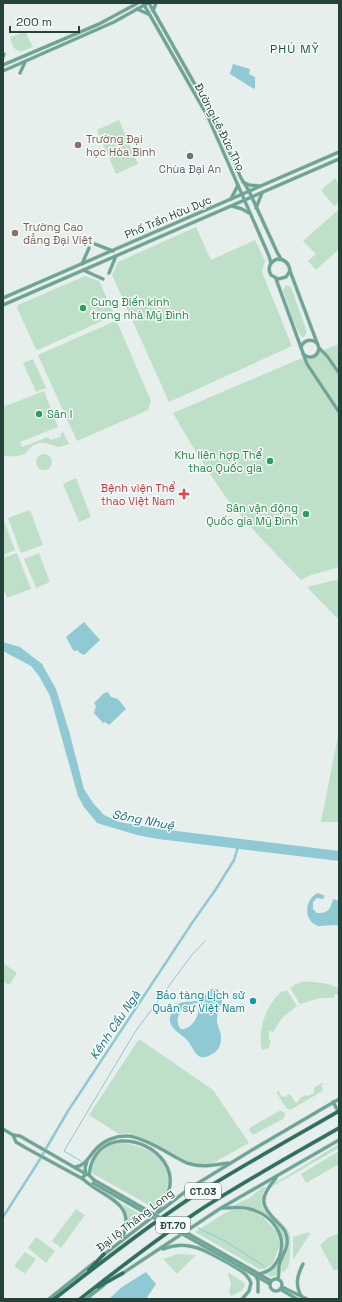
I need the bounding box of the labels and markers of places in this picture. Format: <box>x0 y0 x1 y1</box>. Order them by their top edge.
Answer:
place label: Trường Đại học Hòa Bình <box>86 132 156 159</box>
marker: Trường Đại học Hòa Bình <box>73 140 83 150</box>
marker: Chùa Đại An <box>185 151 195 161</box>
place label: Chùa Đại An <box>159 162 221 176</box>
place label: Trường Cao đẳng Đại Việt <box>23 220 93 247</box>
marker: Trường Cao đẳng Đại Việt <box>10 228 20 238</box>
place label: Cung Điền kinh trong nhà Mỹ Đình <box>91 295 189 322</box>
marker: Cung Điền kinh trong nhà Mỹ Đình <box>78 303 88 313</box>
place label: Sân I <box>47 407 72 421</box>
marker: Sân I <box>34 409 44 419</box>
place label: Khu liên hợp Thể thao Quốc gia <box>175 448 263 475</box>
marker: Khu liên hợp Thể thao Quốc gia <box>265 456 275 466</box>
place label: Bệnh viện Thể thao Việt Nam <box>101 481 175 508</box>
marker: Bệnh viện Thể thao Việt Nam <box>178 488 190 500</box>
place label: Sân vận động Quốc gia Mỹ Đình <box>206 501 298 528</box>
marker: Sân vận động Quốc gia Mỹ Đình <box>301 509 311 519</box>
place label: Bảo tàng Lịch sử Quân sự Việt Nam <box>152 988 246 1015</box>
marker: Bảo tàng Lịch sử Quân sự Việt Nam <box>248 996 258 1006</box>

